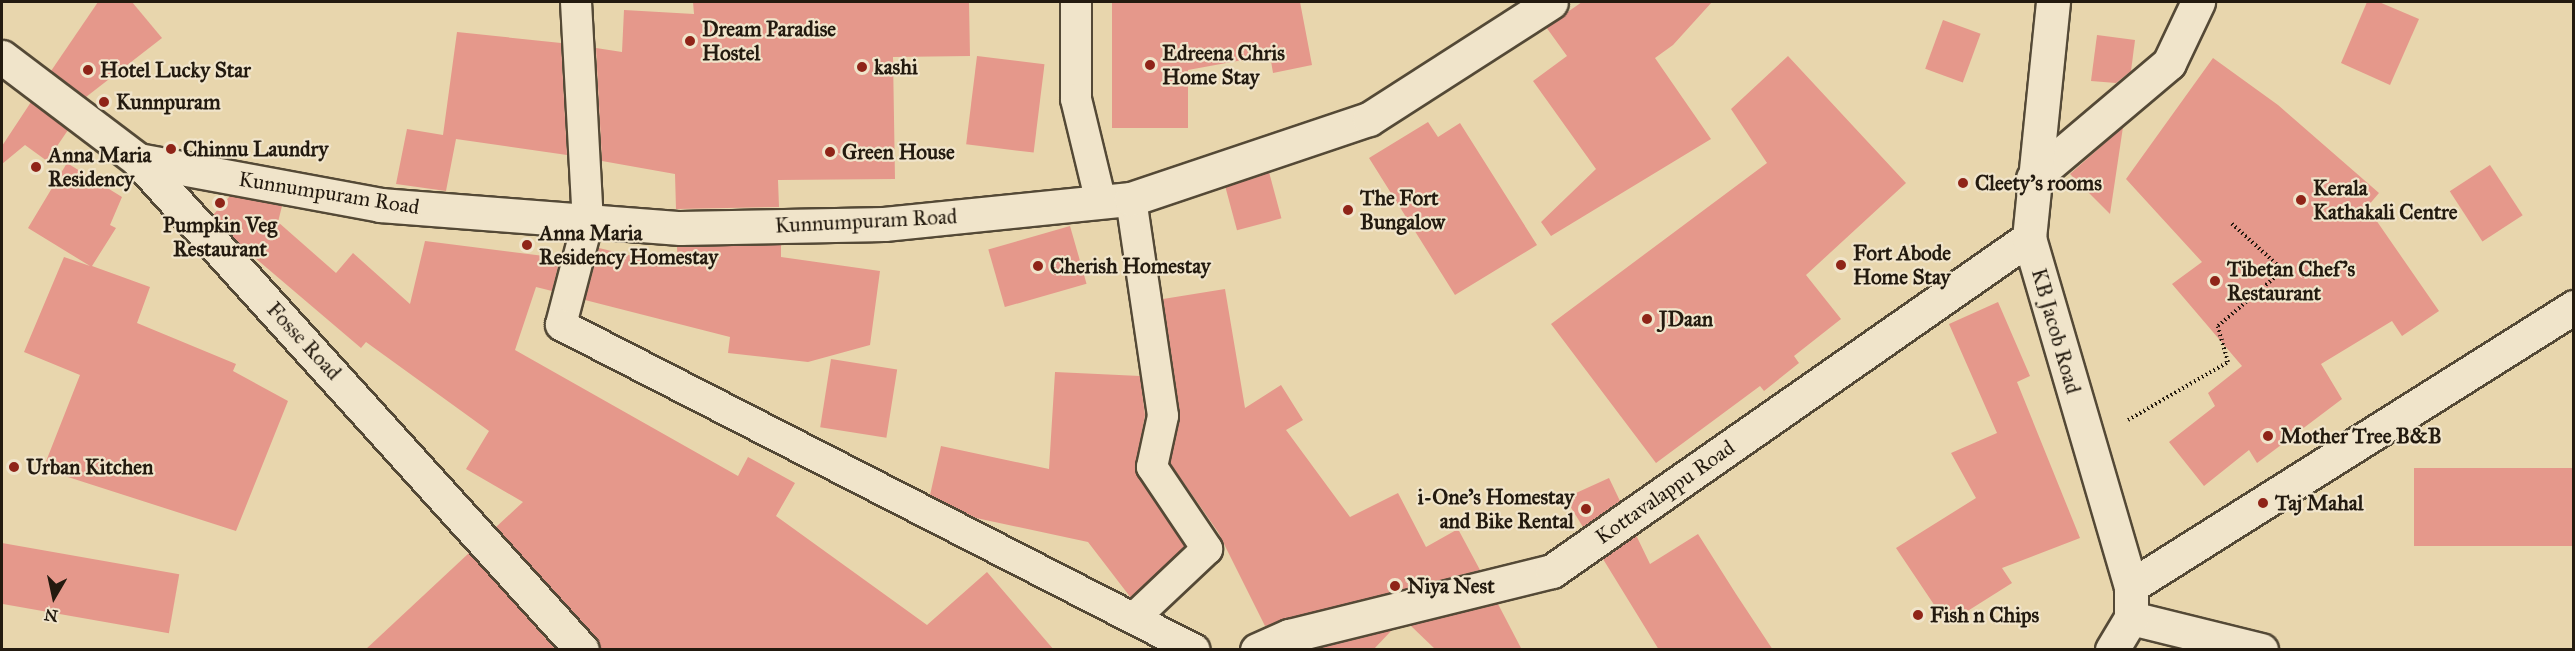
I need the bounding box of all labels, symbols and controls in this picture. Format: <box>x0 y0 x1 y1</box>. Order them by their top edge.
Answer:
place label: Dream Paradise Hostel <box>702 16 836 66</box>
marker: Dream Paradise Hostel <box>683 34 697 48</box>
place label: Edreena Chris Home Stay <box>1162 40 1285 90</box>
place label: kashi <box>874 54 918 80</box>
place label: Hotel Lucky Star <box>100 57 251 83</box>
marker: Edreena Chris Home Stay <box>1143 58 1157 72</box>
marker: kashi <box>855 60 869 74</box>
marker: Hotel Lucky Star <box>81 63 95 77</box>
place label: Kunnpuram <box>116 89 221 115</box>
marker: Kunnpuram <box>97 95 111 109</box>
place label: Chinnu Laundry <box>183 136 328 162</box>
place label: Green House <box>842 139 955 165</box>
place label: Anna Maria Residency <box>48 142 151 192</box>
marker: Chinnu Laundry <box>164 142 178 156</box>
marker: Green House <box>823 145 837 159</box>
marker: Anna Maria Residency <box>29 160 43 174</box>
street label: Kunnumpuram Road <box>237 166 421 220</box>
place label: Cleety's rooms <box>1975 170 2102 196</box>
place label: Kerala Kathakali Centre <box>2313 175 2458 225</box>
marker: Cleety's rooms <box>1956 176 1970 190</box>
place label: The Fort Bungalow <box>1360 185 1445 235</box>
marker: Kerala Kathakali Centre <box>2294 193 2308 207</box>
marker: Pumpkin Veg Restaurant <box>213 196 227 210</box>
marker: The Fort Bungalow <box>1341 203 1355 217</box>
street label: Kunnumpuram Road <box>774 204 958 238</box>
place label: Pumpkin Veg Restaurant <box>163 212 277 262</box>
place label: Anna Maria Residency Homestay <box>539 220 718 270</box>
marker: Anna Maria Residency Homestay <box>520 238 534 252</box>
place label: Fort Abode Home Stay <box>1853 240 1951 290</box>
place label: Cherish Homestay <box>1050 253 1211 279</box>
place label: Tibetan Chef's Restaurant <box>2227 256 2355 306</box>
marker: Fort Abode Home Stay <box>1834 258 1848 272</box>
marker: Cherish Homestay <box>1031 259 1045 273</box>
street label: KB Jacob Road <box>2026 265 2086 397</box>
marker: Tibetan Chef's Restaurant <box>2208 274 2222 288</box>
street label: Fosse Road <box>262 297 346 385</box>
place label: JDaan <box>1659 306 1713 332</box>
marker: JDaan <box>1640 312 1654 326</box>
place label: Mother Tree B&B <box>2280 423 2442 449</box>
marker: Mother Tree B&B <box>2261 429 2275 443</box>
street label: Kottavalappu Road <box>1591 435 1739 549</box>
place label: Urban Kitchen <box>26 454 153 480</box>
marker: Urban Kitchen <box>7 460 21 474</box>
place label: i-One's Homestay and Bike Rental <box>1418 484 1574 534</box>
place label: Taj Mahal <box>2275 490 2363 516</box>
marker: Taj Mahal <box>2256 496 2270 510</box>
marker: i-One's Homestay and Bike Rental <box>1579 502 1593 516</box>
north arrow <box>24 567 84 627</box>
place label: Niya Nest <box>1407 573 1495 599</box>
marker: Niya Nest <box>1388 579 1402 593</box>
place label: Fish n Chips <box>1930 602 2039 628</box>
text: N <box>43 605 59 626</box>
marker: Fish n Chips <box>1911 608 1925 622</box>

